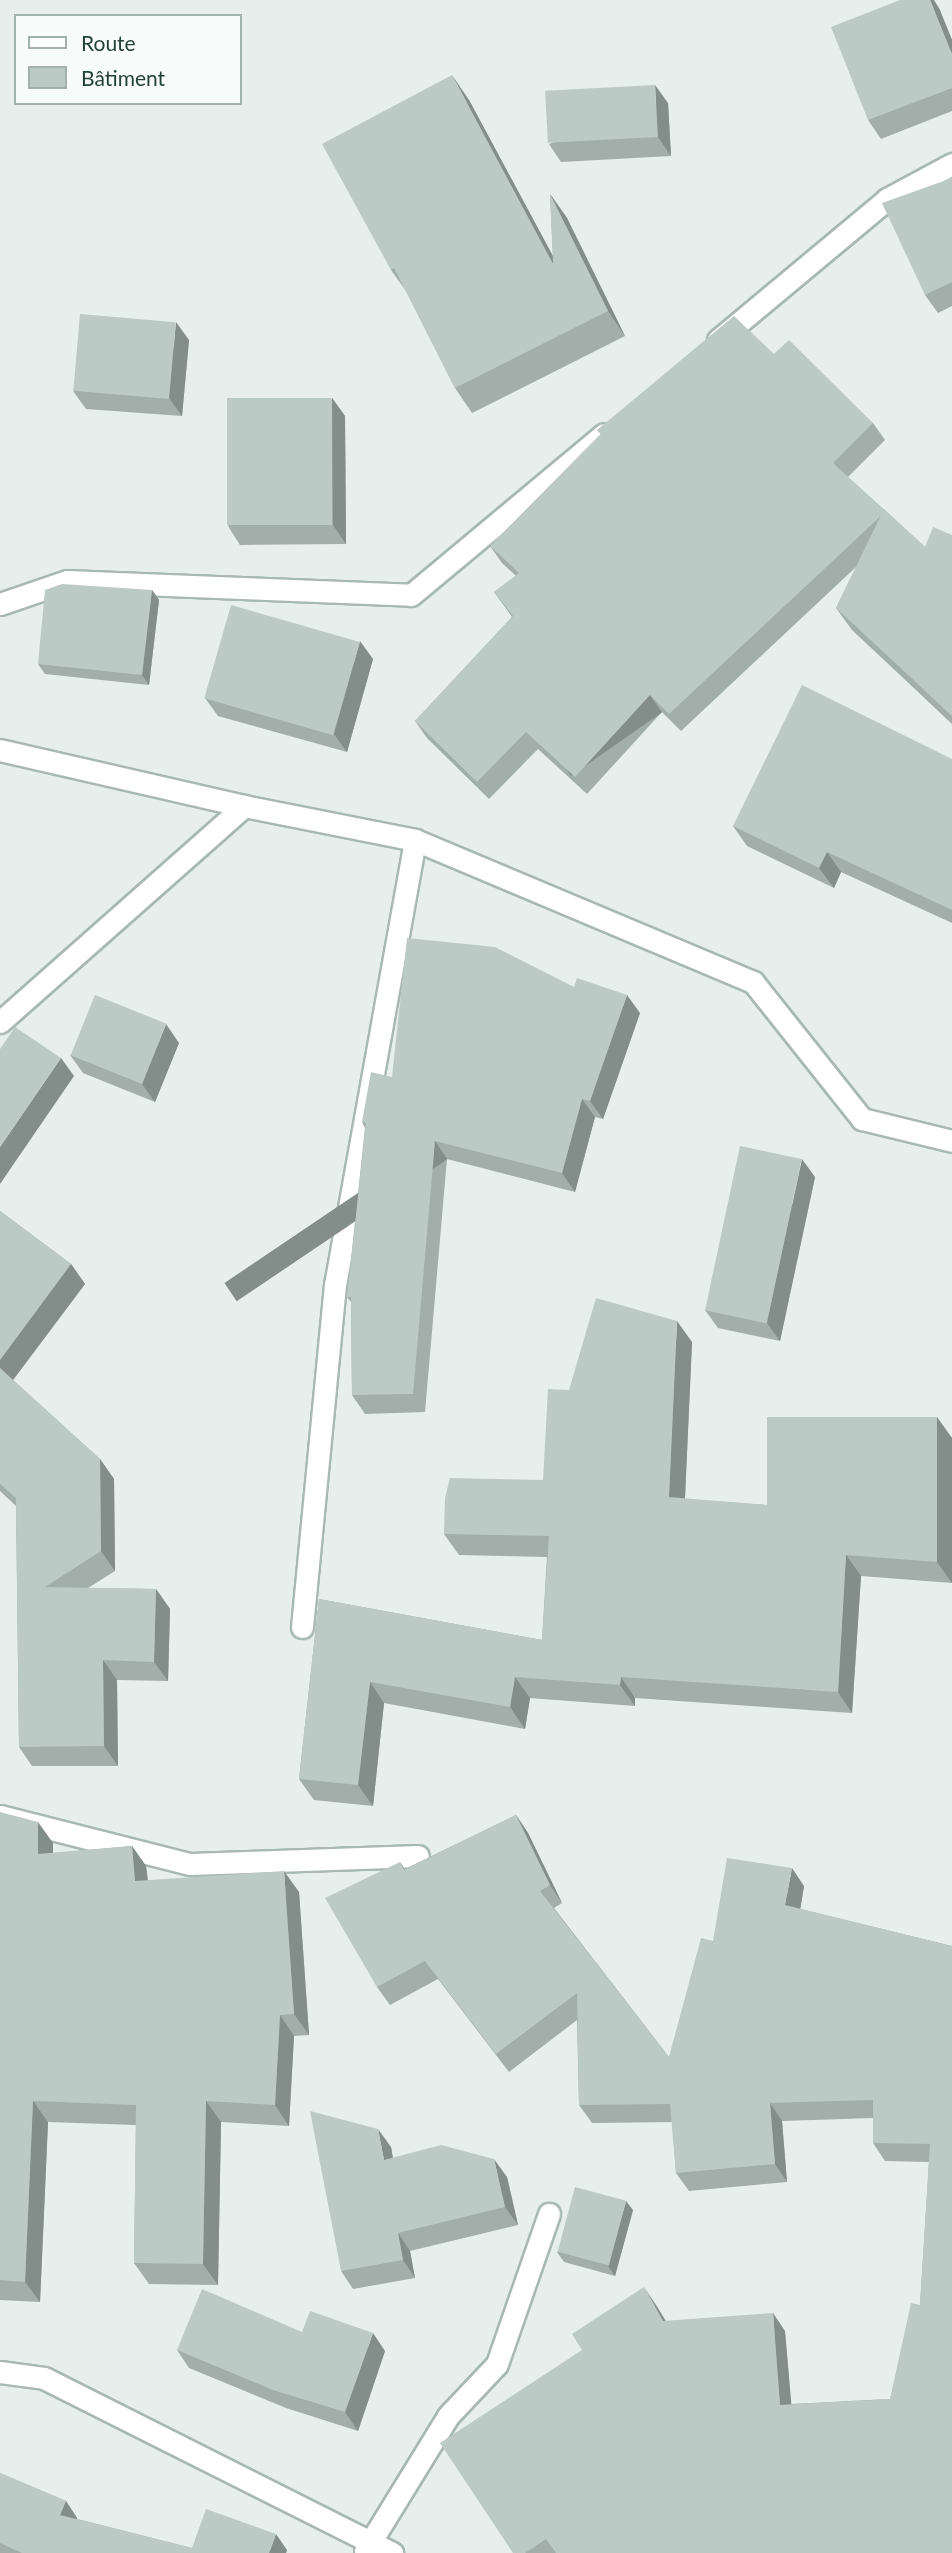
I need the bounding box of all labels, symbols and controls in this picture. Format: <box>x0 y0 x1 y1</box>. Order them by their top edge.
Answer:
legend <box>14 14 242 105</box>
text: Route <box>81 30 136 55</box>
text: Bâtiment <box>81 65 165 90</box>

